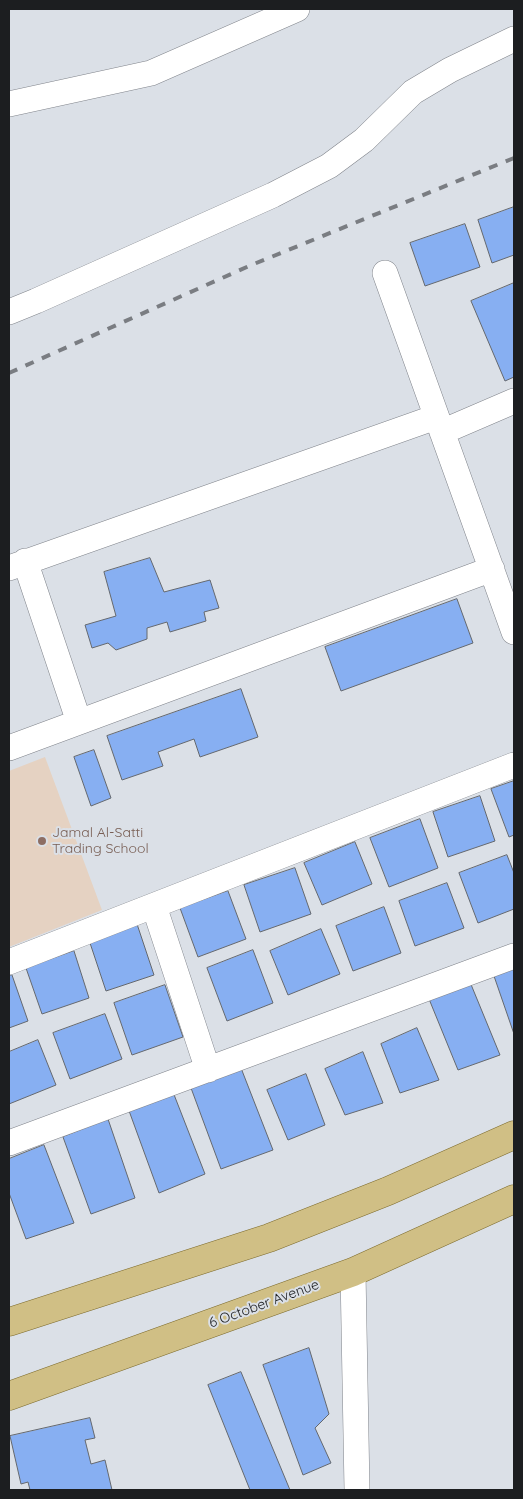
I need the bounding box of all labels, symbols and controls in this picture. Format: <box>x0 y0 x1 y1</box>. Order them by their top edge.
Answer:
place label: Jamal Al-Satti Trading School <box>52 825 149 858</box>
marker: Jamal Al-Satti Trading School <box>36 835 48 847</box>
street label: 6 October Avenue <box>207 1276 321 1332</box>

